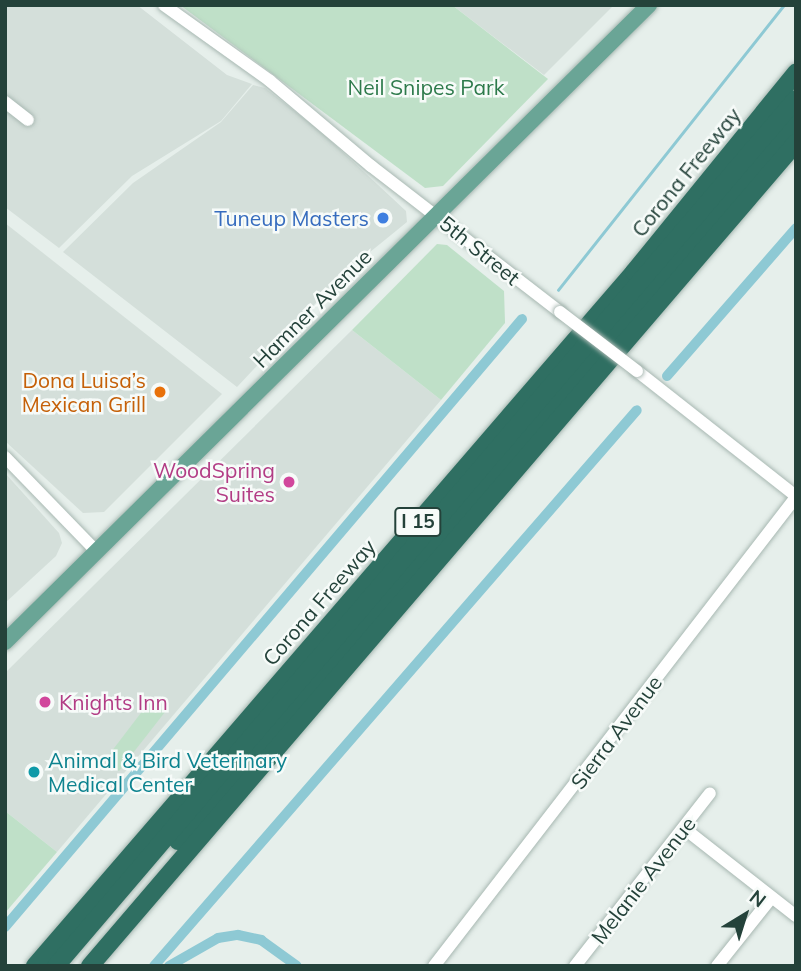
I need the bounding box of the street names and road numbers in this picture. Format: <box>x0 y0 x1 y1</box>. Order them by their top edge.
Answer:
street label: Corona Freeway <box>626 102 746 242</box>
street label: 5th Street <box>435 210 525 290</box>
street label: Hamner Avenue <box>248 244 376 372</box>
road number: I 15 <box>394 506 442 538</box>
street label: Corona Freeway <box>257 534 381 670</box>
street label: Sierra Avenue <box>565 670 667 794</box>
street label: Melanie Avenue <box>586 811 700 949</box>

